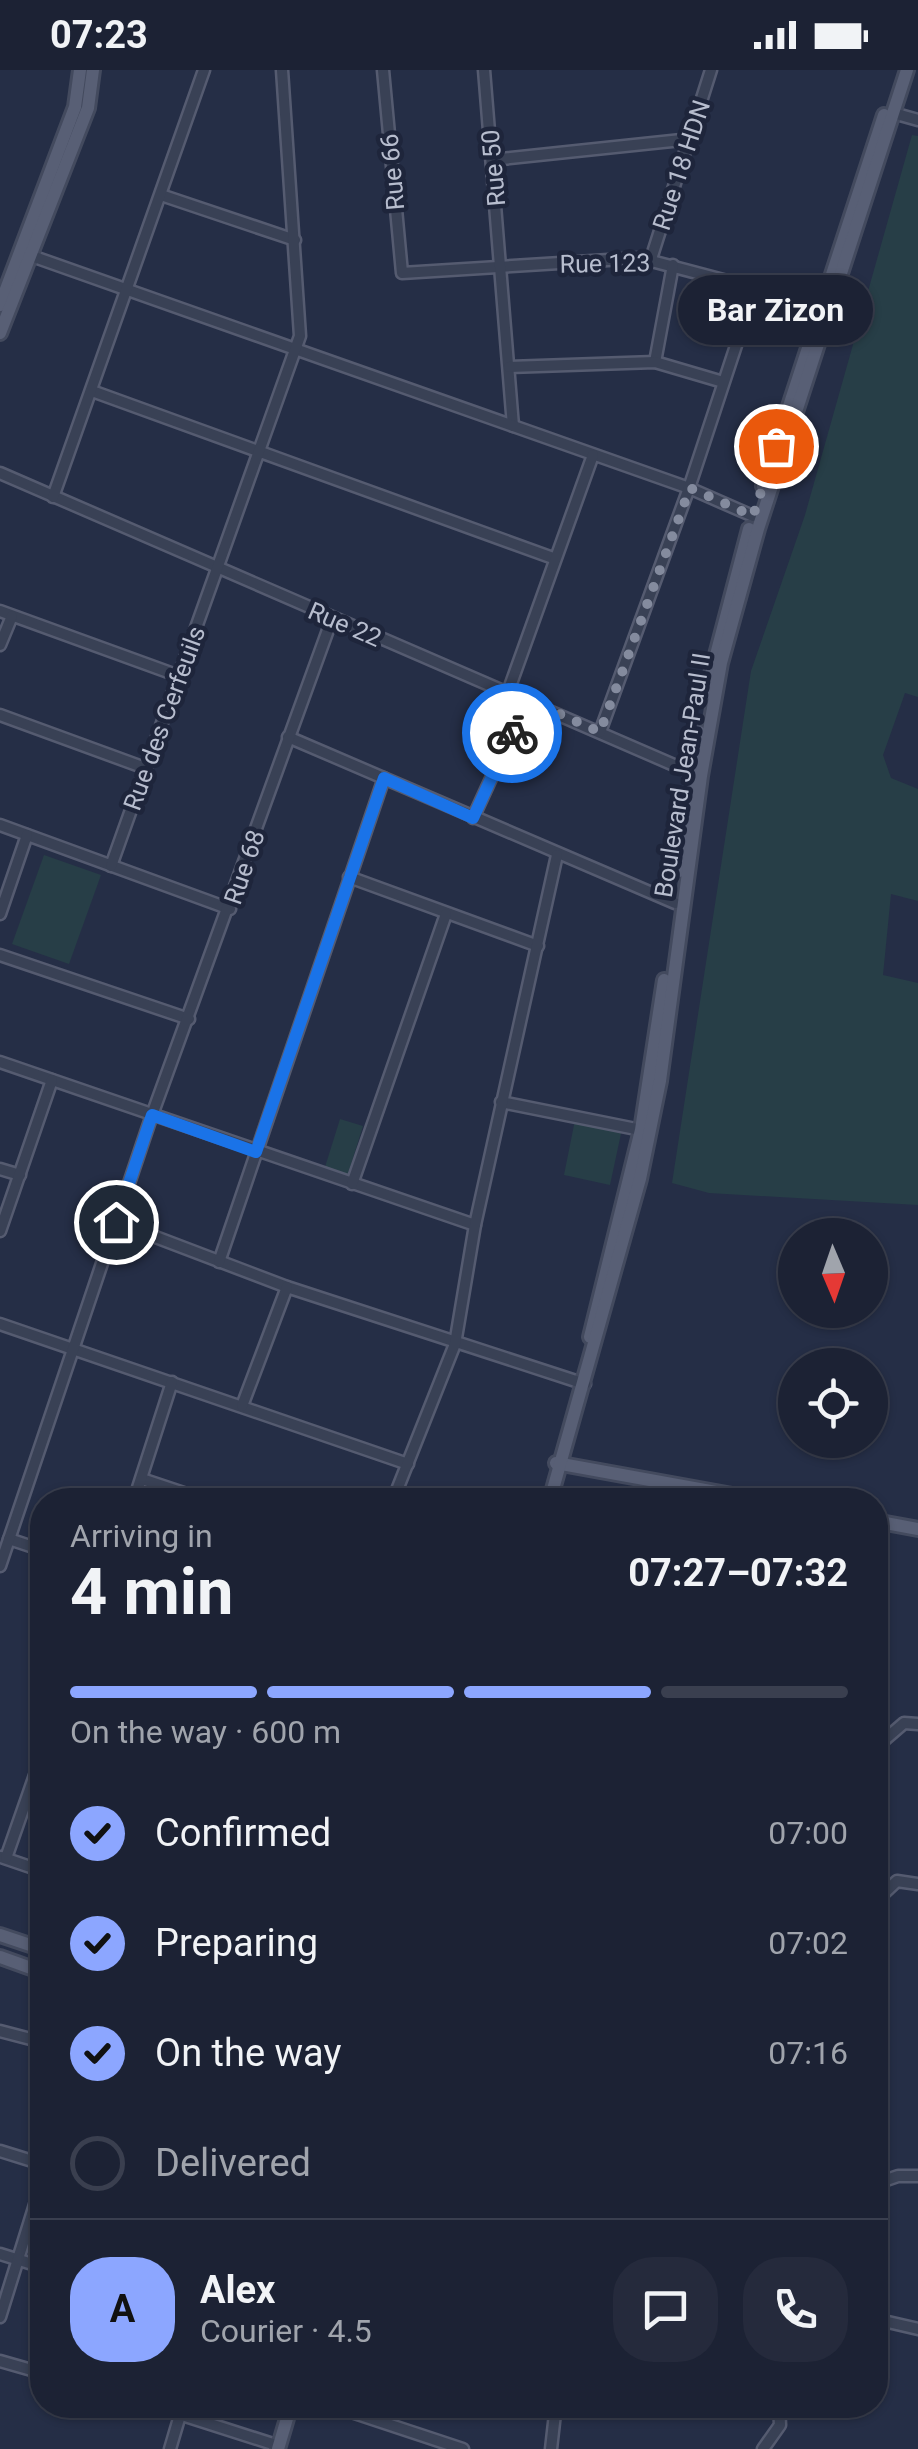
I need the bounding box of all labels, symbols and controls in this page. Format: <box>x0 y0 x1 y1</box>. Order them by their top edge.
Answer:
text: 07:23 <box>50 13 148 57</box>
street label: Rue 18 HDN <box>647 96 716 234</box>
street label: Rue 50 <box>476 128 511 207</box>
street label: Rue 66 <box>375 132 410 211</box>
street label: Rue 123 <box>559 248 651 279</box>
callout: Bar Zizon <box>678 276 874 346</box>
text: Bar Zizon <box>707 291 844 329</box>
pin <box>734 404 819 489</box>
icon: bag <box>749 419 804 474</box>
street label: Rue 22 <box>304 596 386 653</box>
street label: Rue des Cerfeuils <box>118 622 211 814</box>
street label: Boulevard Jean-Paul II <box>649 651 716 899</box>
courier <box>462 683 562 783</box>
icon: bike <box>485 706 540 761</box>
street label: Rue 68 <box>218 826 271 908</box>
pin <box>74 1180 159 1265</box>
icon: home <box>89 1195 144 1250</box>
north arrow <box>778 1218 888 1328</box>
map controls <box>778 1218 888 1458</box>
button: locate <box>778 1348 888 1458</box>
text: Arriving in <box>70 1517 213 1555</box>
text: 07:27–07:32 <box>628 1551 848 1595</box>
text: 4 min <box>70 1554 233 1630</box>
text: On the way · 600 m <box>70 1713 341 1751</box>
icon: check <box>70 1806 125 1861</box>
text: Confirmed <box>155 1811 331 1855</box>
text: 07:00 <box>768 1814 848 1852</box>
icon: check <box>70 1916 125 1971</box>
text: Preparing <box>155 1921 318 1965</box>
text: 07:02 <box>768 1924 848 1962</box>
icon: check <box>70 2026 125 2081</box>
text: On the way <box>155 2031 341 2075</box>
text: 07:16 <box>768 2034 848 2072</box>
text: Delivered <box>155 2141 311 2185</box>
button: chat <box>613 2257 718 2362</box>
button: phone <box>743 2257 848 2362</box>
text: Alex <box>200 2268 275 2312</box>
text: A <box>110 2287 135 2331</box>
text: Courier · 4.5 <box>200 2312 372 2350</box>

